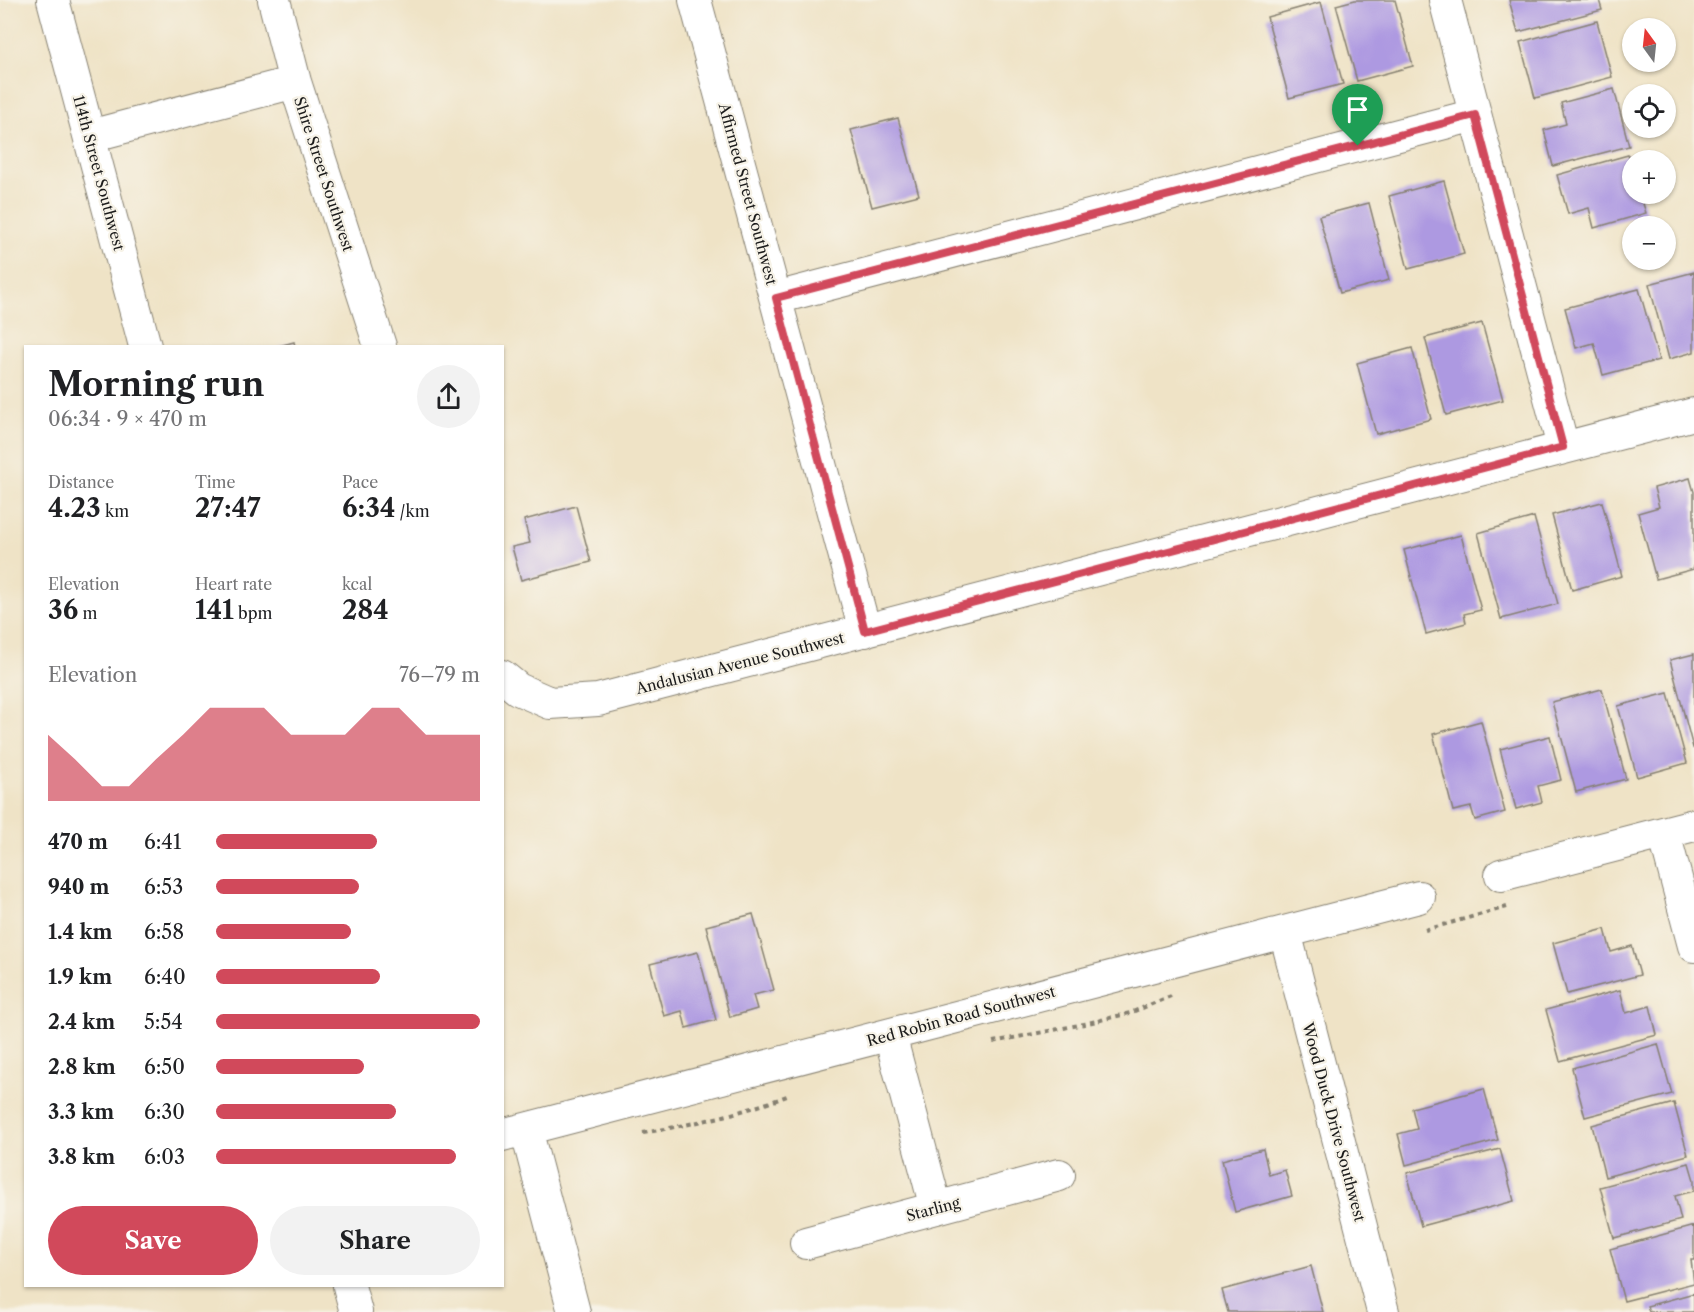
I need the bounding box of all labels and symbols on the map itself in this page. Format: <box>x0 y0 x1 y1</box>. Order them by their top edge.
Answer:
north arrow <box>1622 18 1676 72</box>
pin <box>1332 84 1383 146</box>
street label: 114th Street Southwest <box>69 93 129 254</box>
street label: Shire Street Southwest <box>290 94 358 255</box>
street label: Affirmed Street Southwest <box>714 100 782 288</box>
street label: Andalusian Avenue Southwest <box>633 628 847 698</box>
street label: Red Robin Road Southwest <box>865 981 1058 1050</box>
street label: Wood Duck Drive Southwest <box>1298 1019 1370 1224</box>
street label: Starling <box>904 1193 962 1225</box>

